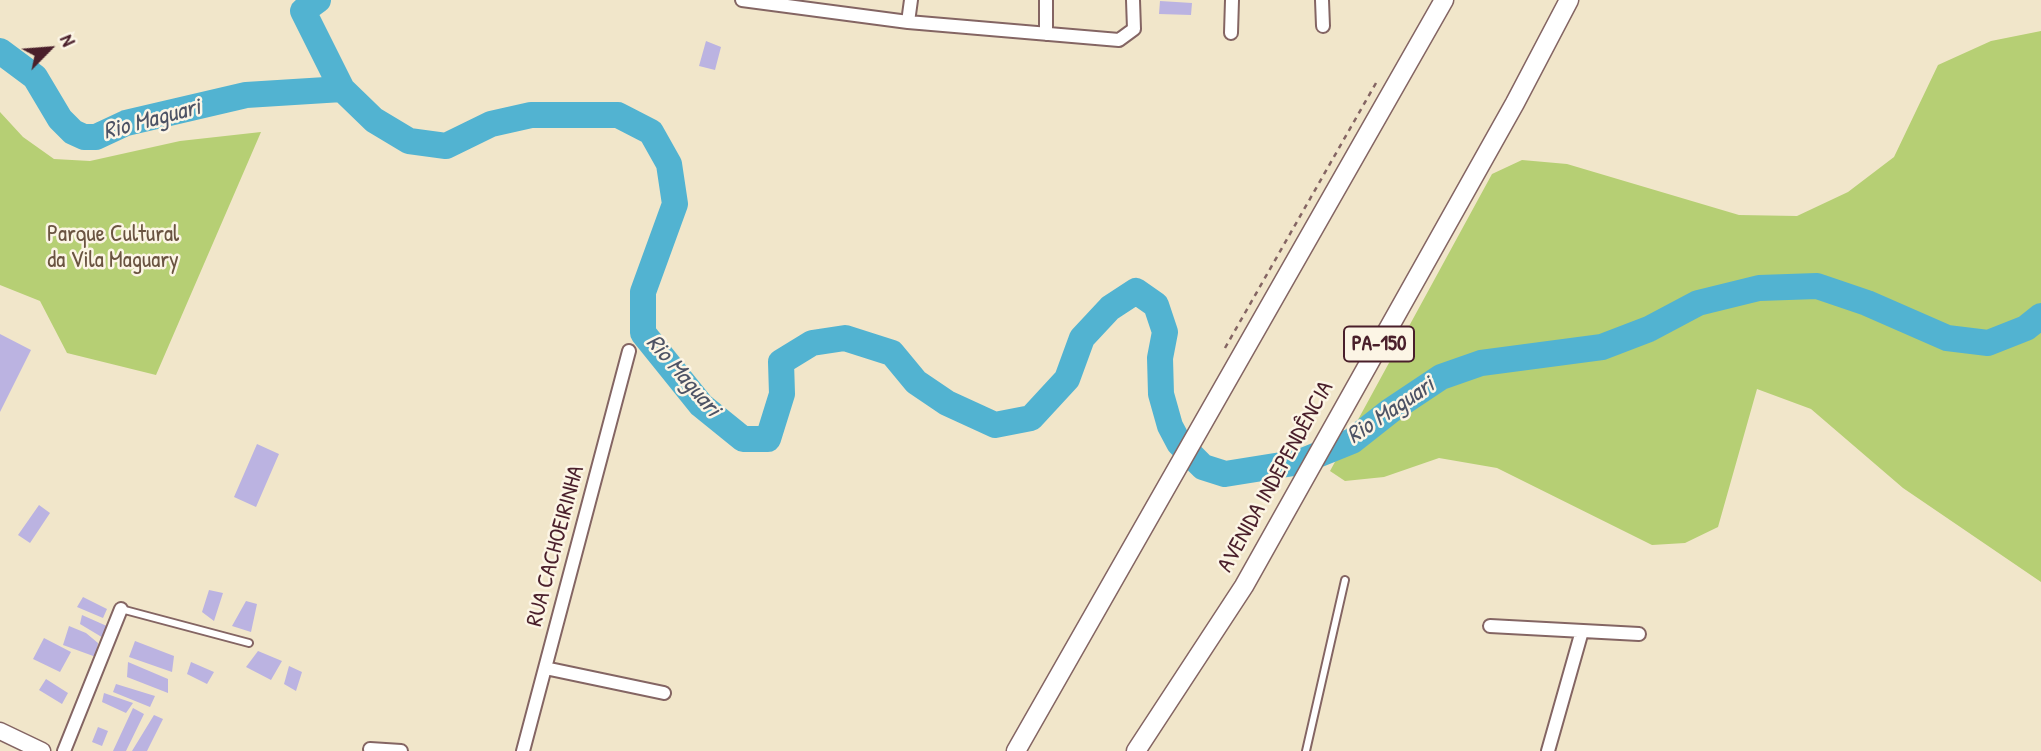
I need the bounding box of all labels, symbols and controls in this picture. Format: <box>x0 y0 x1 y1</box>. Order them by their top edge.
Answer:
north arrow <box>14 14 84 84</box>
text: N <box>54 30 82 50</box>
water label: Rio Maguari <box>100 93 204 147</box>
park label: Parque Cultural da Vila Maguary <box>47 221 179 275</box>
road number: PA-150 <box>1344 326 1414 362</box>
water label: Rio Maguari <box>640 329 726 423</box>
water label: Rio Maguari <box>1342 371 1440 451</box>
street label: AVENIDA INDEPENDÊNCIA <box>1212 377 1340 577</box>
street label: RUA CACHOEIRINHA <box>521 463 591 629</box>

